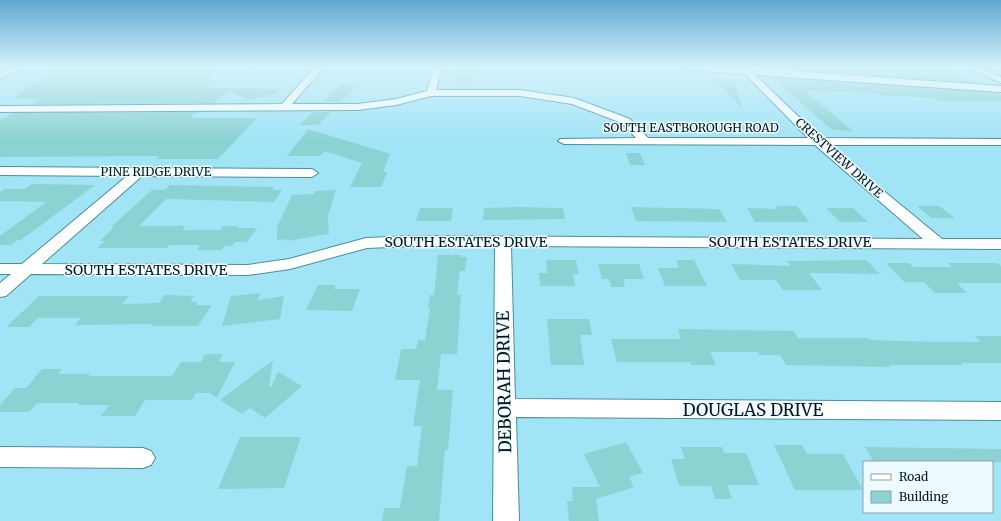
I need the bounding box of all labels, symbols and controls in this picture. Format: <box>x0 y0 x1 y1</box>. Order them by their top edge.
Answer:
street label: CRESTVIEW DRIVE <box>793 114 886 201</box>
street label: SOUTH EASTBOROUGH ROAD <box>603 120 779 135</box>
street label: PINE RIDGE DRIVE <box>101 164 212 179</box>
street label: SOUTH ESTATES DRIVE <box>385 233 548 251</box>
street label: SOUTH ESTATES DRIVE <box>709 233 872 251</box>
street label: SOUTH ESTATES DRIVE <box>65 261 228 279</box>
street label: DEBORAH DRIVE <box>492 310 516 453</box>
street label: DOUGLAS DRIVE <box>683 399 824 421</box>
legend <box>863 461 993 513</box>
text: Road <box>899 469 928 484</box>
text: Building <box>899 489 949 504</box>

